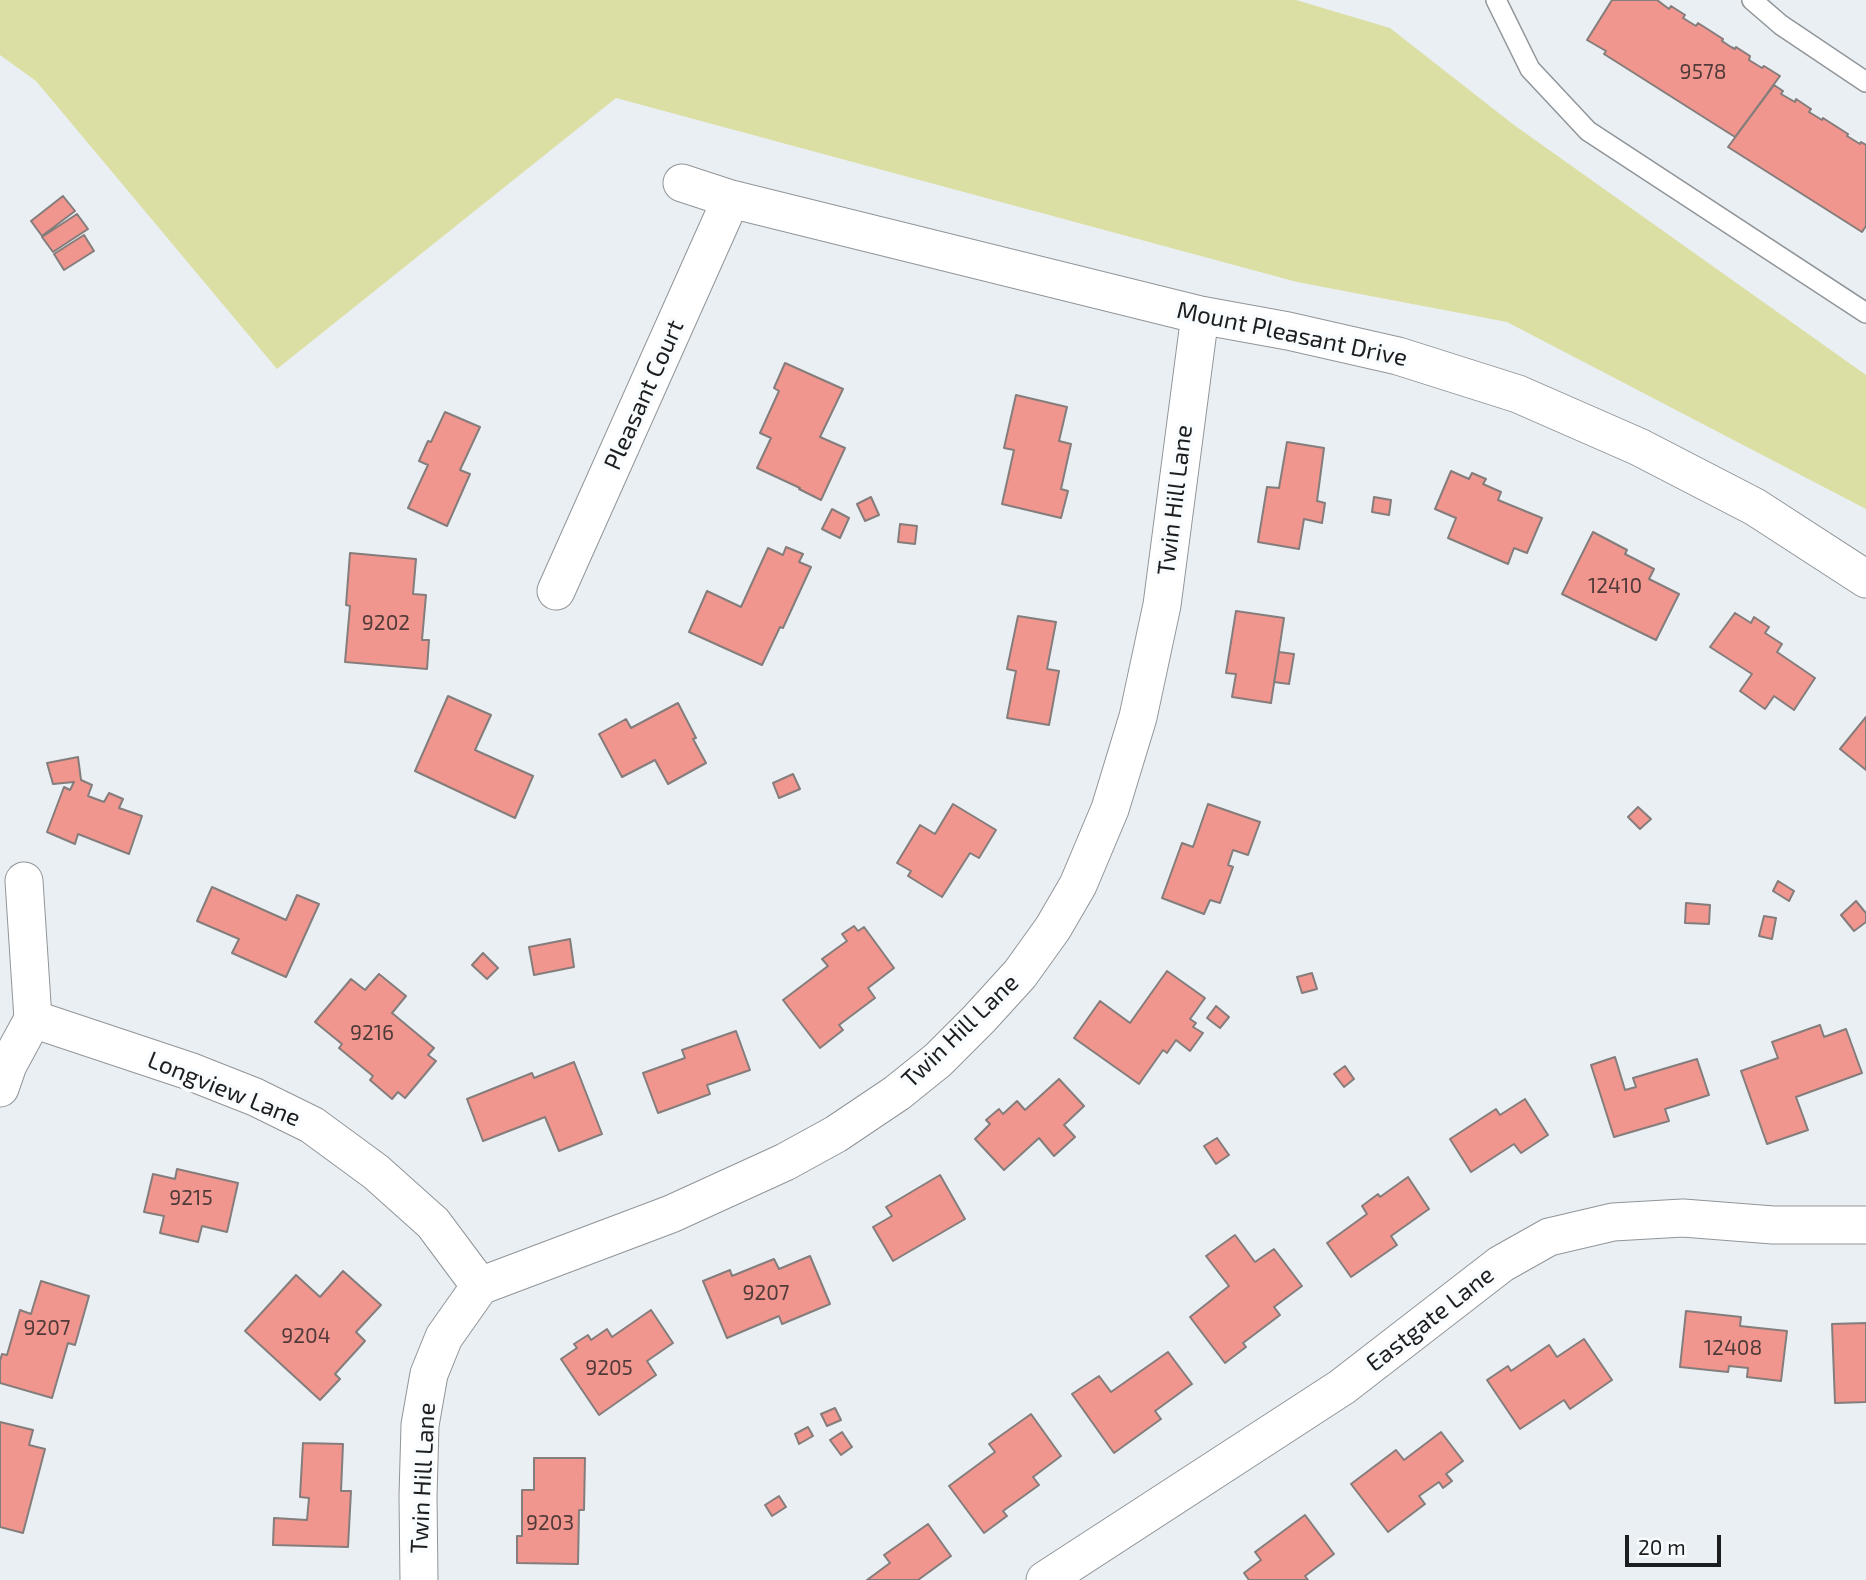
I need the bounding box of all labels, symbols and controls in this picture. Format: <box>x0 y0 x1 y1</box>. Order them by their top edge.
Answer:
house number: 9578 <box>1680 59 1726 85</box>
street label: Mount Pleasant Drive <box>1174 295 1410 373</box>
street label: Pleasant Court <box>598 316 690 474</box>
street label: Twin Hill Lane <box>1151 423 1199 577</box>
house number: 12410 <box>1588 573 1642 599</box>
house number: 9202 <box>362 610 410 636</box>
street label: Twin Hill Lane <box>896 968 1024 1094</box>
house number: 9216 <box>350 1020 394 1046</box>
street label: Longview Lane <box>143 1045 305 1133</box>
house number: 9215 <box>169 1185 213 1211</box>
street label: Eastgate Lane <box>1360 1260 1500 1378</box>
house number: 9207 <box>742 1280 790 1306</box>
house number: 9207 <box>23 1315 71 1341</box>
house number: 9204 <box>281 1323 331 1349</box>
house number: 12408 <box>1704 1335 1762 1361</box>
house number: 9205 <box>585 1355 633 1381</box>
street label: Twin Hill Lane <box>405 1402 441 1554</box>
house number: 9203 <box>526 1510 574 1536</box>
scale bar <box>1628 1520 1724 1564</box>
text: 20 m <box>1638 1534 1686 1559</box>

